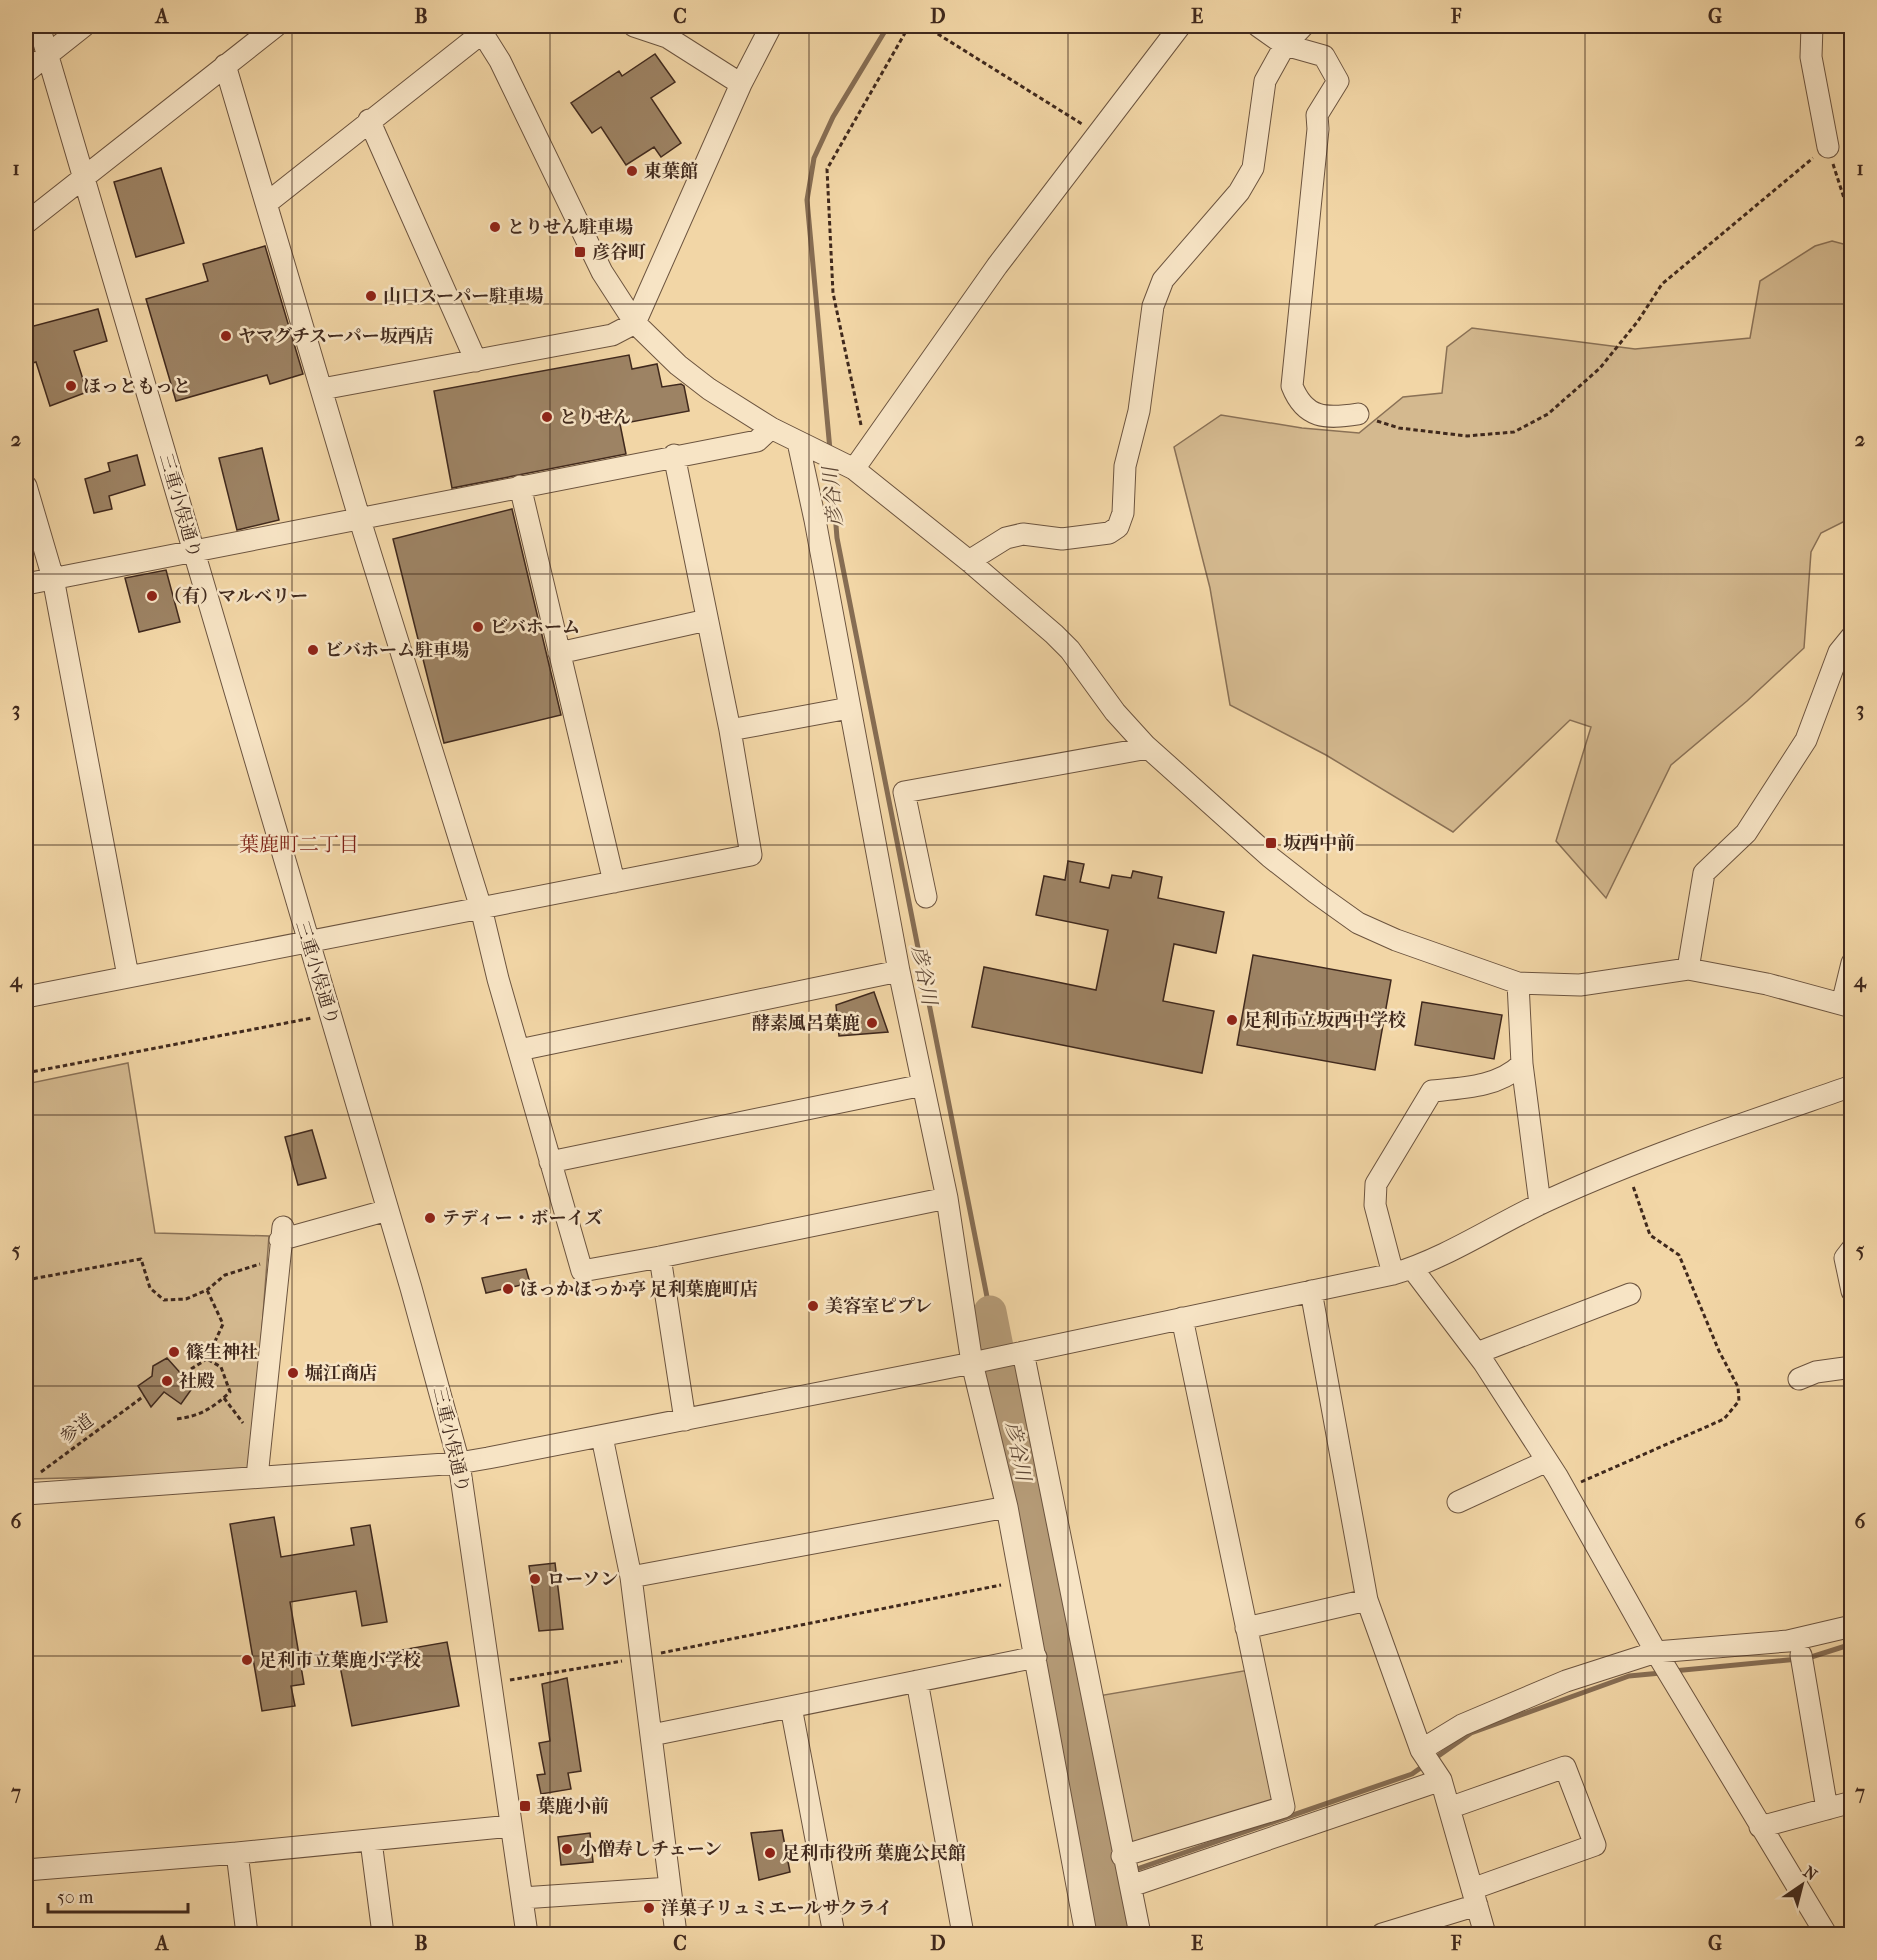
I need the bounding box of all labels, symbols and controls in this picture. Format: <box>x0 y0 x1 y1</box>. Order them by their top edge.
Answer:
text: A <box>154 5 170 28</box>
text: B <box>414 5 428 28</box>
text: C <box>673 5 687 28</box>
text: D <box>930 5 946 28</box>
text: E <box>1191 5 1203 28</box>
text: F <box>1450 5 1462 28</box>
text: G <box>1708 5 1722 28</box>
text: 1 <box>12 157 20 180</box>
text: 1 <box>1856 157 1864 180</box>
place label: 東葉館 <box>644 161 698 182</box>
marker: 東葉館 <box>625 164 639 178</box>
place label: とりせん駐車場 <box>507 217 633 238</box>
marker: とりせん駐車場 <box>488 220 502 234</box>
place label: 彦谷町 <box>592 242 646 263</box>
marker: 彦谷町 <box>573 245 587 259</box>
place label: 山口スーパー駐車場 <box>383 286 543 307</box>
marker: 山口スーパー駐車場 <box>364 289 378 303</box>
place label: ヤマグチスーパー坂西店 <box>238 326 433 347</box>
marker: ヤマグチスーパー坂西店 <box>219 329 233 343</box>
place label: ほっともっと <box>83 376 191 397</box>
marker: ほっともっと <box>64 379 78 393</box>
place label: とりせん <box>559 407 631 428</box>
marker: とりせん <box>540 410 554 424</box>
text: 2 <box>11 428 21 451</box>
text: 2 <box>1855 428 1865 451</box>
street label: 三重小俣通り <box>155 451 205 561</box>
water label: 彦谷川 <box>819 464 847 528</box>
place label: （有）マルベリー <box>164 586 308 607</box>
marker: （有）マルベリー <box>145 589 159 603</box>
place label: ビバホーム <box>490 617 580 638</box>
marker: ビバホーム <box>471 620 485 634</box>
place label: ビバホーム駐車場 <box>325 640 469 661</box>
marker: ビバホーム駐車場 <box>306 643 320 657</box>
text: 3 <box>12 698 20 721</box>
text: 3 <box>1856 698 1864 721</box>
district label: 葉鹿町二丁目 <box>239 833 359 856</box>
place label: 坂西中前 <box>1283 833 1355 854</box>
marker: 坂西中前 <box>1264 836 1278 850</box>
street label: 三重小俣通り <box>291 918 343 1028</box>
water label: 彦谷川 <box>907 943 941 1009</box>
text: 4 <box>9 969 23 993</box>
text: 4 <box>1853 969 1867 993</box>
place label: 足利市立坂西中学校 <box>1244 1010 1406 1031</box>
place label: 酵素風呂葉鹿 <box>752 1013 860 1034</box>
marker: 足利市立坂西中学校 <box>1225 1013 1239 1027</box>
marker: 酵素風呂葉鹿 <box>865 1016 879 1030</box>
place label: テディー・ボーイズ <box>442 1208 602 1229</box>
marker: テディー・ボーイズ <box>423 1211 437 1225</box>
text: 5 <box>12 1239 21 1262</box>
text: 5 <box>1856 1239 1865 1262</box>
place label: ほっかほっか亭 足利葉鹿町店 <box>520 1279 758 1300</box>
marker: ほっかほっか亭 足利葉鹿町店 <box>501 1282 515 1296</box>
place label: 美容室ピプレ <box>825 1296 932 1317</box>
marker: 美容室ピプレ <box>806 1299 820 1313</box>
place label: 篠生神社 <box>186 1342 258 1363</box>
marker: 篠生神社 <box>167 1345 181 1359</box>
place label: 堀江商店 <box>305 1363 377 1384</box>
marker: 堀江商店 <box>286 1366 300 1380</box>
place label: 社殿 <box>179 1371 215 1392</box>
marker: 社殿 <box>160 1374 174 1388</box>
street label: 三重小俣通り <box>429 1385 473 1495</box>
street label: 参道 <box>56 1410 98 1448</box>
water label: 彦谷川 <box>1001 1419 1035 1485</box>
text: 6 <box>11 1510 23 1533</box>
text: 6 <box>1855 1510 1867 1533</box>
place label: ローソン <box>547 1569 618 1590</box>
marker: ローソン <box>528 1572 542 1586</box>
place label: 足利市立葉鹿小学校 <box>259 1650 421 1671</box>
marker: 足利市立葉鹿小学校 <box>240 1653 254 1667</box>
text: 7 <box>10 1781 21 1804</box>
text: 7 <box>1854 1781 1865 1804</box>
place label: 葉鹿小前 <box>537 1796 609 1817</box>
marker: 葉鹿小前 <box>518 1799 532 1813</box>
place label: 小僧寿しチェーン <box>579 1839 722 1860</box>
marker: 小僧寿しチェーン <box>560 1842 574 1856</box>
place label: 足利市役所 葉鹿公民館 <box>782 1843 966 1864</box>
marker: 足利市役所 葉鹿公民館 <box>763 1846 777 1860</box>
north arrow <box>1772 1855 1832 1915</box>
text: N <box>1800 1862 1821 1885</box>
scale bar <box>48 1876 188 1914</box>
text: 50 m <box>57 1887 94 1908</box>
place label: 洋菓子リュミエールサクライ <box>661 1898 893 1919</box>
marker: 洋菓子リュミエールサクライ <box>642 1901 656 1915</box>
text: A <box>154 1932 170 1955</box>
text: B <box>414 1932 428 1955</box>
text: C <box>673 1932 687 1955</box>
text: D <box>930 1932 946 1955</box>
text: E <box>1191 1932 1203 1955</box>
text: F <box>1450 1932 1462 1955</box>
text: G <box>1708 1932 1722 1955</box>

